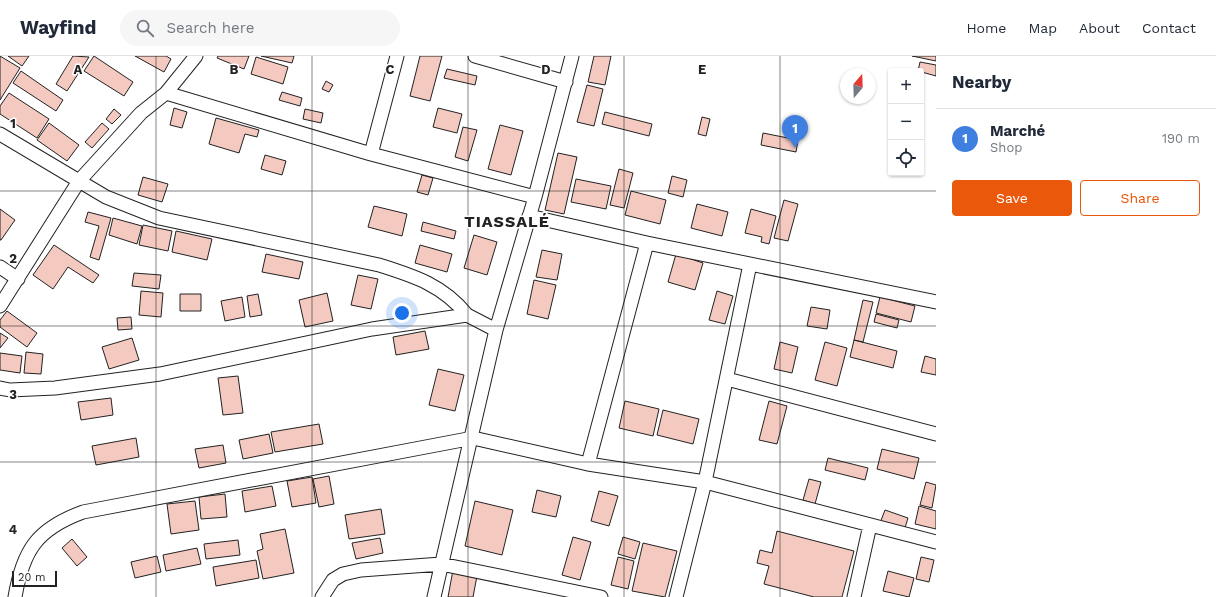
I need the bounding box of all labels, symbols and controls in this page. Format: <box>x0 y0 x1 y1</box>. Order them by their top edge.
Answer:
search box <box>120 10 400 46</box>
text: Wayfind <box>20 16 96 39</box>
icon: search <box>134 17 156 39</box>
text: Search here <box>166 19 254 37</box>
text: Home <box>966 20 1006 36</box>
text: Map <box>1028 20 1057 36</box>
text: About <box>1079 20 1120 36</box>
text: Contact <box>1142 20 1196 36</box>
text: A <box>74 62 83 77</box>
text: B <box>230 62 239 77</box>
text: C <box>386 62 395 77</box>
text: D <box>541 62 551 77</box>
text: E <box>698 62 706 77</box>
north arrow <box>840 68 876 104</box>
map controls <box>888 68 924 176</box>
button: + <box>888 68 924 104</box>
text: Nearby <box>952 72 1011 92</box>
button: − <box>888 104 924 140</box>
pin: 1 <box>782 115 808 148</box>
text: 1 <box>10 116 16 131</box>
text: Marché <box>990 122 1045 140</box>
text: 1 <box>962 131 968 146</box>
text: 190 m <box>1162 131 1200 146</box>
button: locate <box>888 140 924 176</box>
text: Shop <box>990 140 1022 155</box>
button: Save <box>952 180 1072 216</box>
button: Share <box>1080 180 1200 216</box>
district label: TIASSALÉ <box>464 212 550 231</box>
text: 2 <box>9 251 17 266</box>
your location <box>392 303 412 323</box>
text: 3 <box>9 387 17 402</box>
text: 4 <box>9 522 18 537</box>
scale bar <box>12 569 57 588</box>
text: 20 m <box>18 571 46 584</box>

